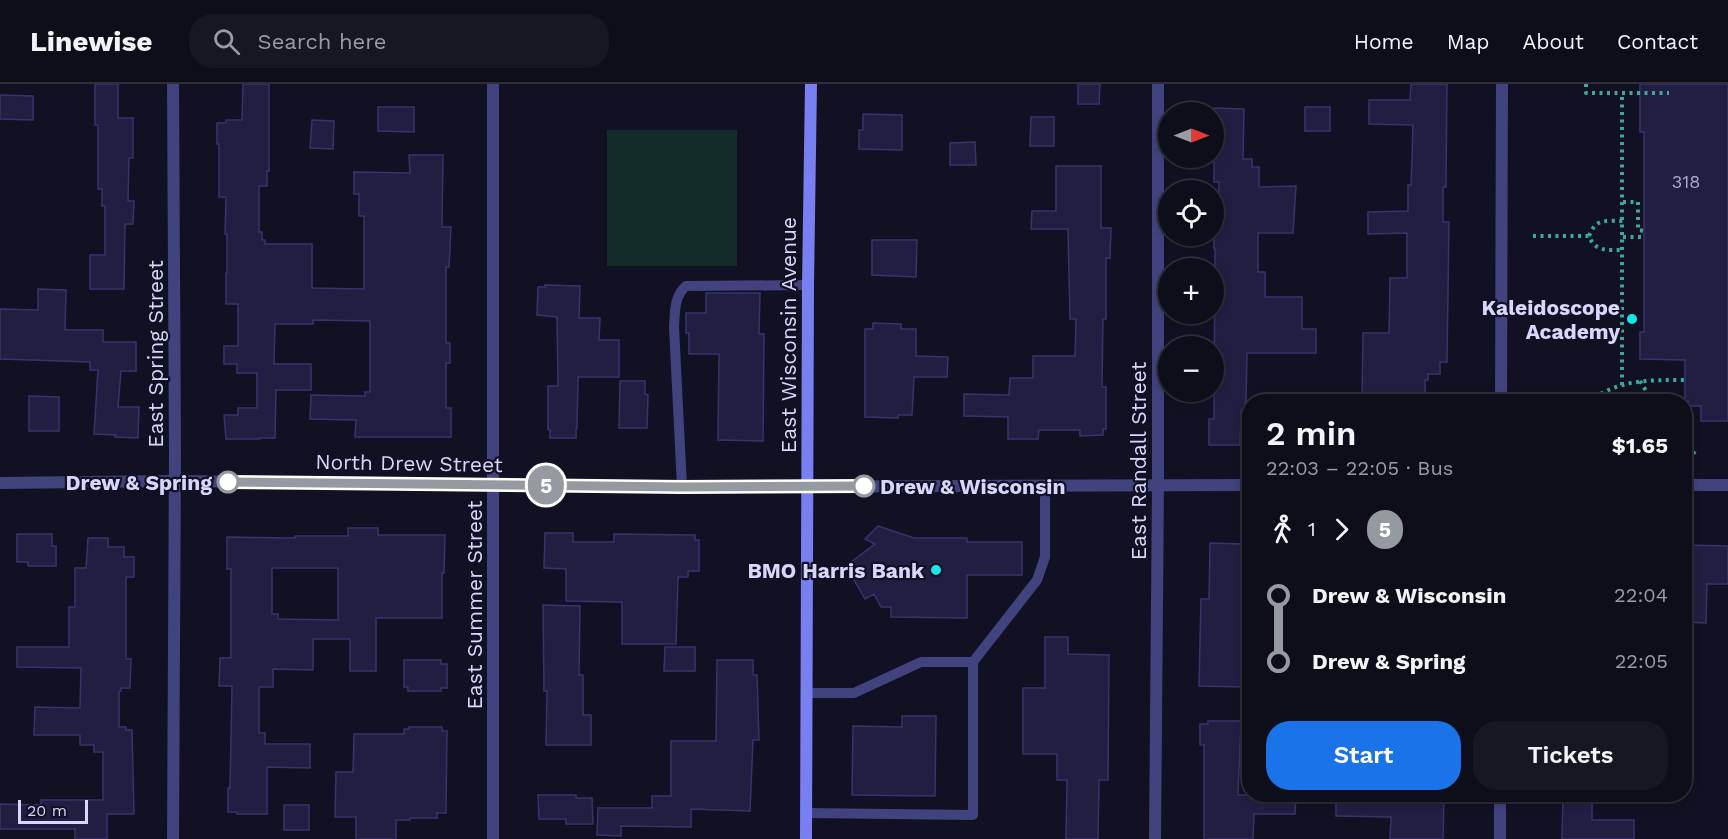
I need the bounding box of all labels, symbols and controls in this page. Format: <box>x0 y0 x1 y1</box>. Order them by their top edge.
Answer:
search box <box>189 14 609 68</box>
text: Linewise <box>30 25 153 58</box>
icon: search <box>210 25 243 58</box>
text: Search here <box>258 29 387 54</box>
text: Home <box>1354 29 1414 54</box>
text: Map <box>1447 29 1490 54</box>
text: About <box>1523 29 1584 54</box>
text: Contact <box>1617 29 1698 54</box>
north arrow <box>1158 102 1224 168</box>
map controls <box>1158 102 1224 402</box>
house number: 318 <box>1672 171 1700 192</box>
button: locate <box>1158 180 1224 246</box>
street label: East Wisconsin Avenue <box>776 217 801 453</box>
button: + <box>1158 258 1224 324</box>
street label: East Spring Street <box>143 260 168 448</box>
place label: Kaleidoscope Academy <box>1482 295 1620 344</box>
marker: Kaleidoscope Academy <box>1625 312 1639 326</box>
button: − <box>1158 336 1224 402</box>
street label: East Randall Street <box>1126 361 1151 560</box>
text: 2 min <box>1266 414 1357 453</box>
text: $1.65 <box>1612 433 1668 458</box>
street label: North Drew Street <box>315 449 503 477</box>
text: 22:03 – 22:05 · Bus <box>1266 456 1453 480</box>
line badge: 5 <box>526 466 566 504</box>
place label: Drew & Spring <box>66 470 212 495</box>
marker: Drew & Spring <box>217 471 239 493</box>
text: 5 <box>540 473 552 498</box>
place label: Drew & Wisconsin <box>880 474 1065 499</box>
marker: Drew & Wisconsin <box>853 475 875 497</box>
street label: East Summer Street <box>462 500 487 710</box>
icon: walk <box>1266 513 1299 546</box>
icon: forward <box>1325 513 1358 546</box>
text: 1 <box>1308 517 1316 541</box>
text: 5 <box>1379 517 1391 542</box>
place label: BMO Harris Bank <box>747 558 925 583</box>
marker: BMO Harris Bank <box>929 563 943 577</box>
text: Drew & Wisconsin <box>1312 583 1506 608</box>
text: 22:04 <box>1614 583 1668 607</box>
text: Drew & Spring <box>1312 649 1465 674</box>
text: 22:05 <box>1615 649 1668 673</box>
button: Start <box>1266 721 1461 790</box>
button: Tickets <box>1473 721 1668 790</box>
scale bar <box>18 797 88 824</box>
text: 20 m <box>27 801 67 820</box>

